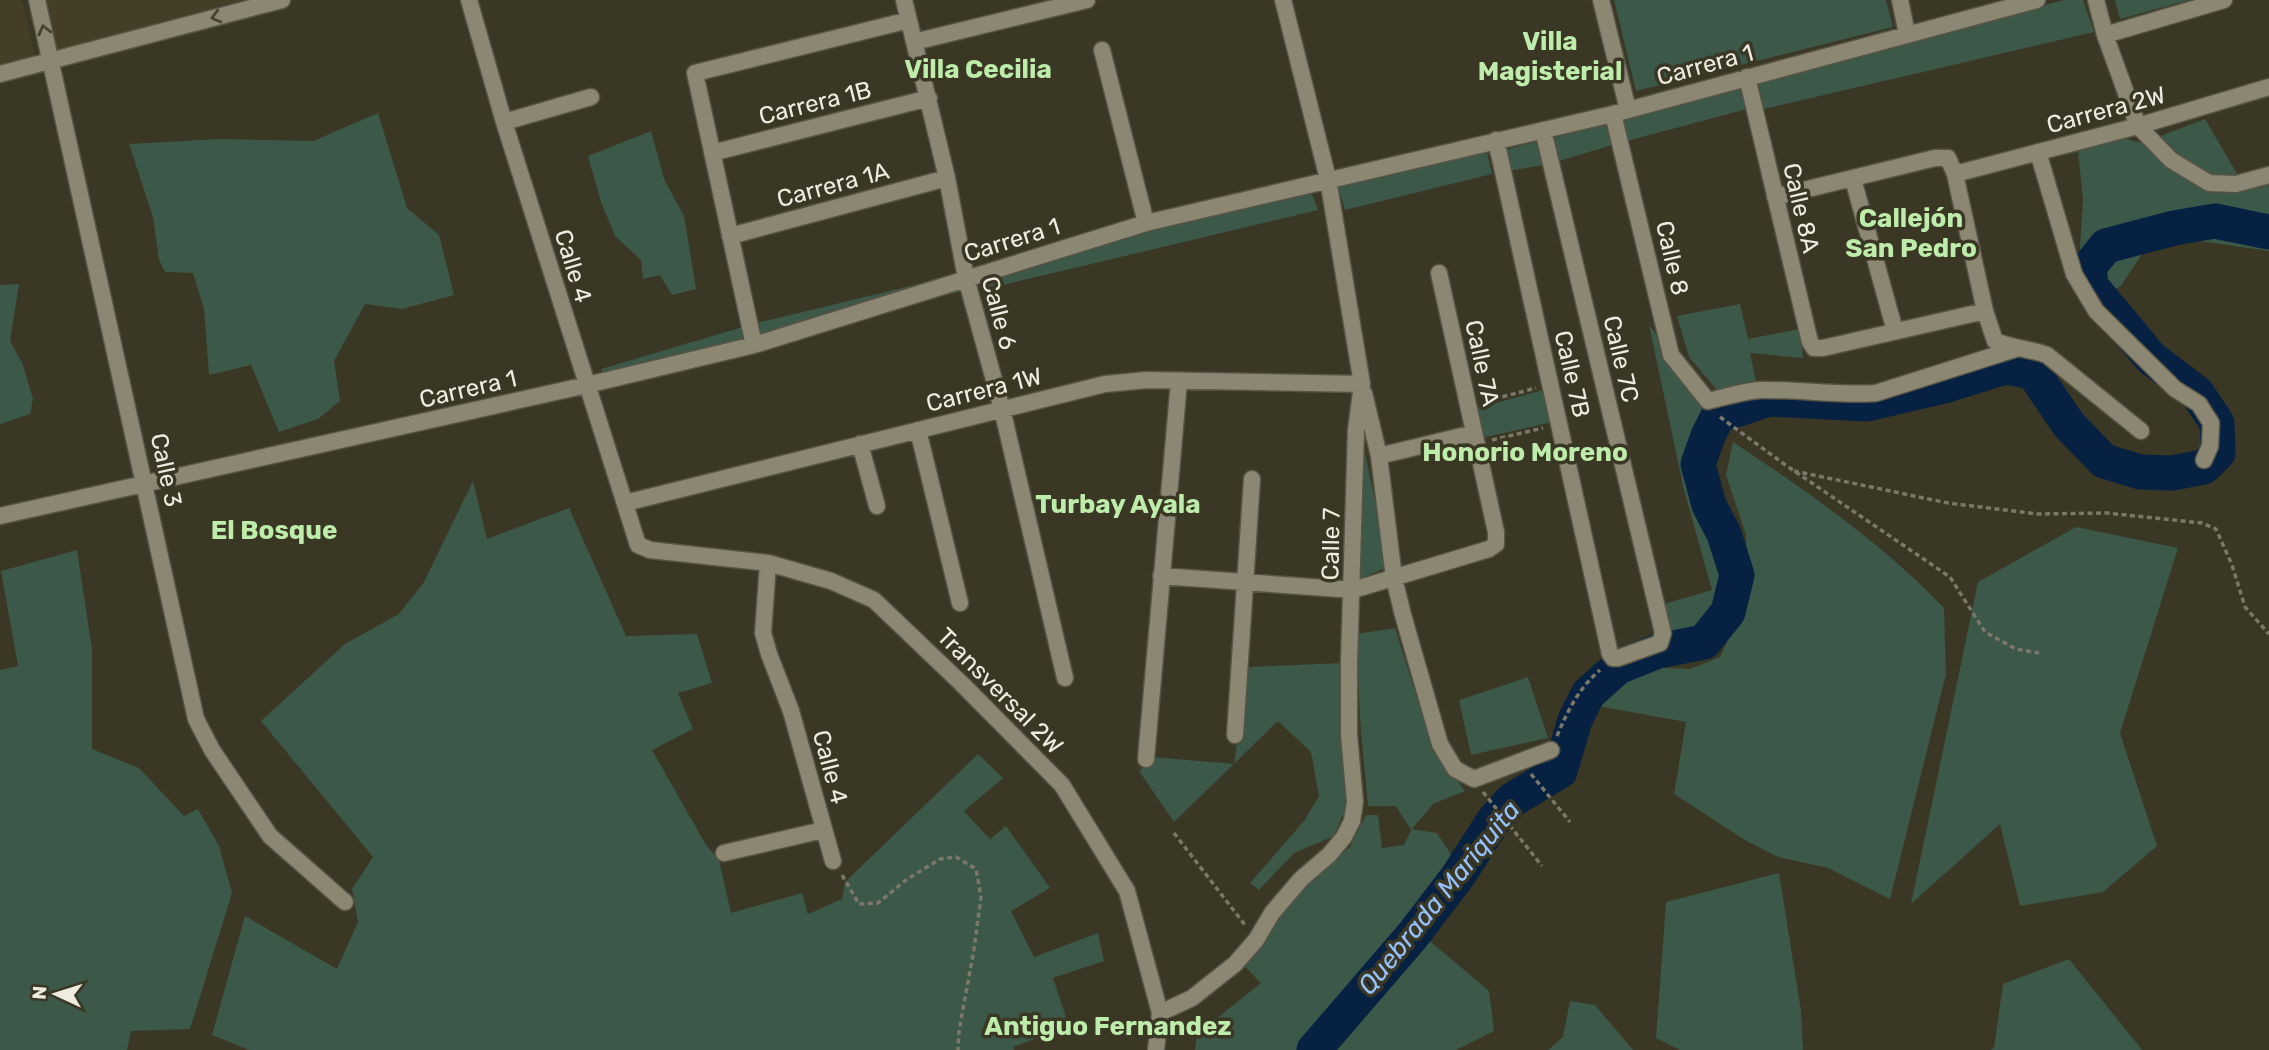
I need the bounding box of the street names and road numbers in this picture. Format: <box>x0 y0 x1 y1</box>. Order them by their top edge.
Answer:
street label: Carrera 1 <box>1654 39 1756 91</box>
street label: Carrera 1B <box>756 75 874 131</box>
street label: Carrera 2W <box>2043 81 2169 139</box>
street label: Carrera 1A <box>774 157 892 213</box>
street label: Calle 8A <box>1777 160 1825 256</box>
street label: Carrera 1 <box>961 212 1063 268</box>
street label: Calle 8 <box>1650 218 1694 298</box>
street label: Calle 4 <box>549 226 597 306</box>
street label: Calle 6 <box>976 273 1022 353</box>
street label: Calle 7C <box>1597 313 1645 405</box>
street label: Calle 7A <box>1459 317 1505 409</box>
street label: Calle 7B <box>1548 328 1596 420</box>
street label: Carrera 1W <box>923 362 1045 418</box>
street label: Carrera 1 <box>417 364 519 414</box>
street label: Calle 3 <box>145 431 187 509</box>
street label: Calle 7 <box>1316 507 1346 581</box>
street label: Transversal 2W <box>931 622 1069 760</box>
street label: Calle 4 <box>807 727 853 807</box>

